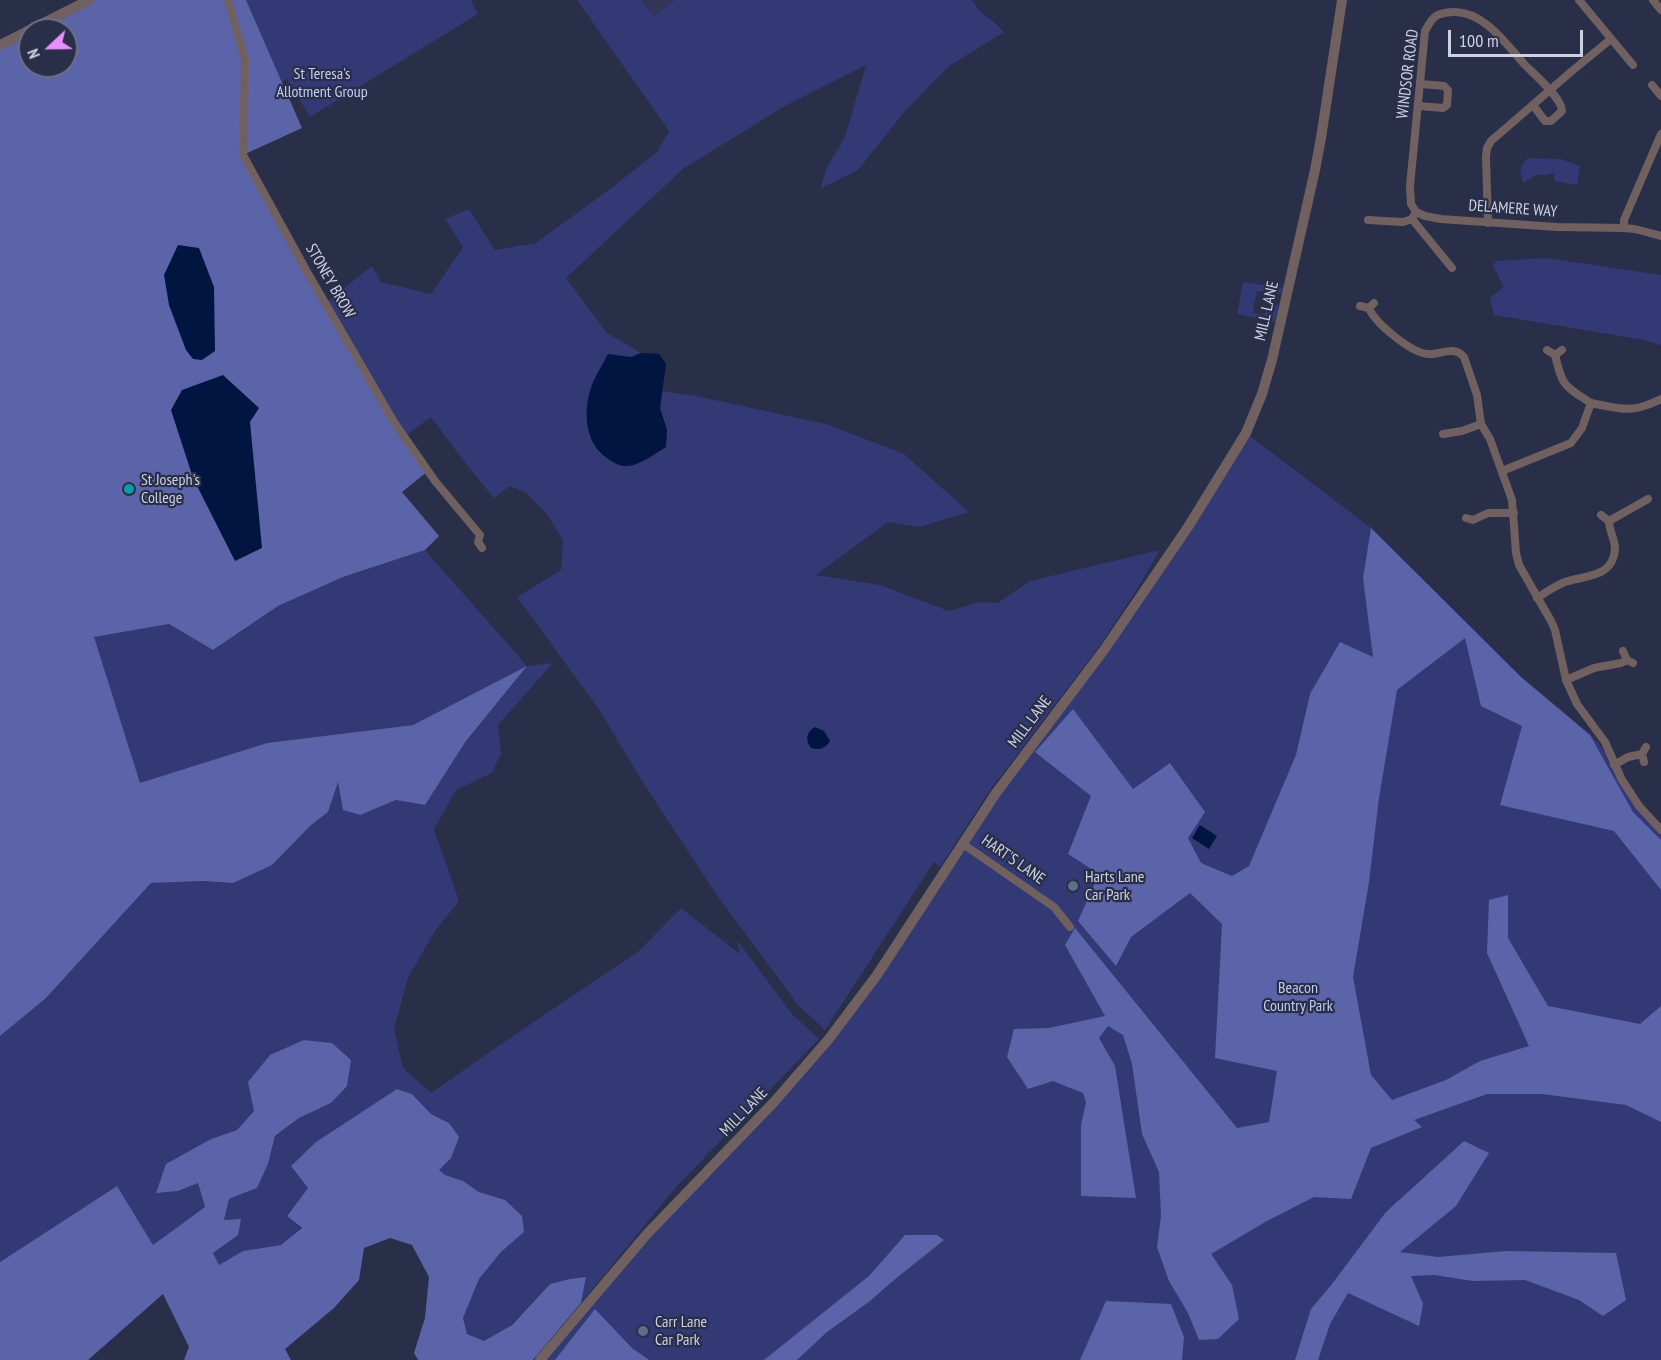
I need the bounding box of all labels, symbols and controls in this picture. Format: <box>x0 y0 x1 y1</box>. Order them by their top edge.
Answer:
north arrow <box>18 18 78 78</box>
scale bar <box>1451 18 1586 56</box>
street label: WINDSOR ROAD <box>1393 28 1423 120</box>
text: 100 m <box>1459 29 1499 52</box>
text: N <box>22 46 44 62</box>
park label: St Teresa's Allotment Group <box>276 64 368 102</box>
street label: DELAMERE WAY <box>1468 196 1558 222</box>
street label: STONEY BROW <box>301 241 359 321</box>
street label: MILL LANE <box>1251 279 1283 343</box>
place label: St Joseph's College <box>141 470 200 508</box>
marker: St Joseph's College <box>122 482 136 496</box>
street label: MILL LANE <box>1004 692 1056 752</box>
street label: HART'S LANE <box>978 831 1048 889</box>
place label: Harts Lane Car Park <box>1085 867 1144 905</box>
marker: Harts Lane Car Park <box>1066 879 1080 893</box>
park label: Beacon Country Park <box>1263 978 1333 1016</box>
street label: MILL LANE <box>716 1084 772 1140</box>
place label: Carr Lane Car Park <box>655 1312 707 1350</box>
marker: Carr Lane Car Park <box>636 1324 650 1338</box>

